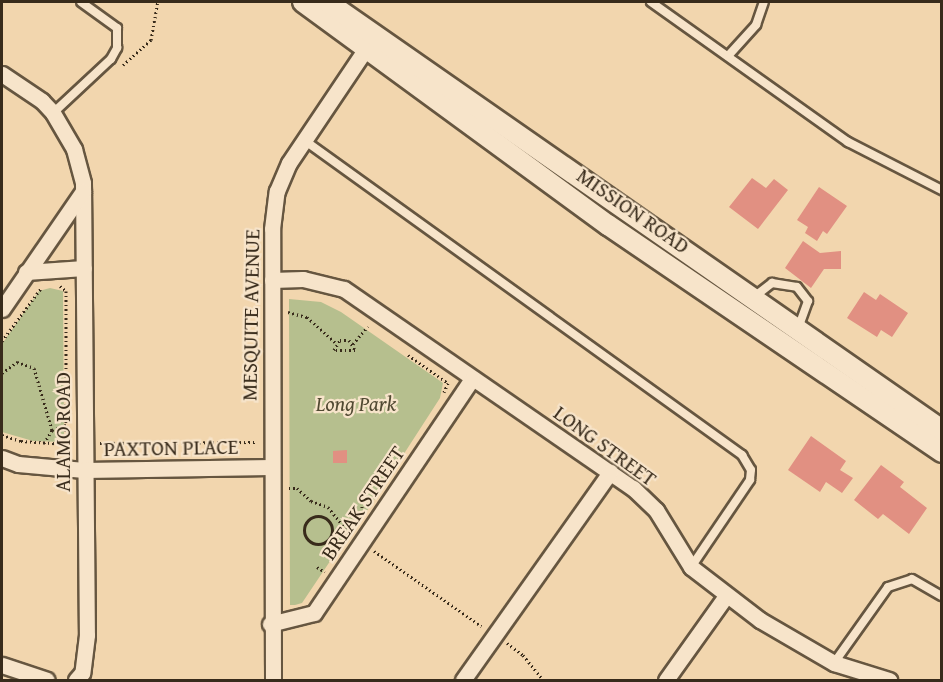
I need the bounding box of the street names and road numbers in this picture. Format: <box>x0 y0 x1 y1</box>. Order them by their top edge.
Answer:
street label: MISSION ROAD <box>572 163 694 259</box>
street label: MESQUITE AVENUE <box>237 229 265 401</box>
street label: ALAMO ROAD <box>50 372 76 492</box>
street label: LONG STREET <box>549 400 661 492</box>
street label: PAXTON PLACE <box>103 434 239 462</box>
street label: BREAK STREET <box>316 441 410 565</box>

